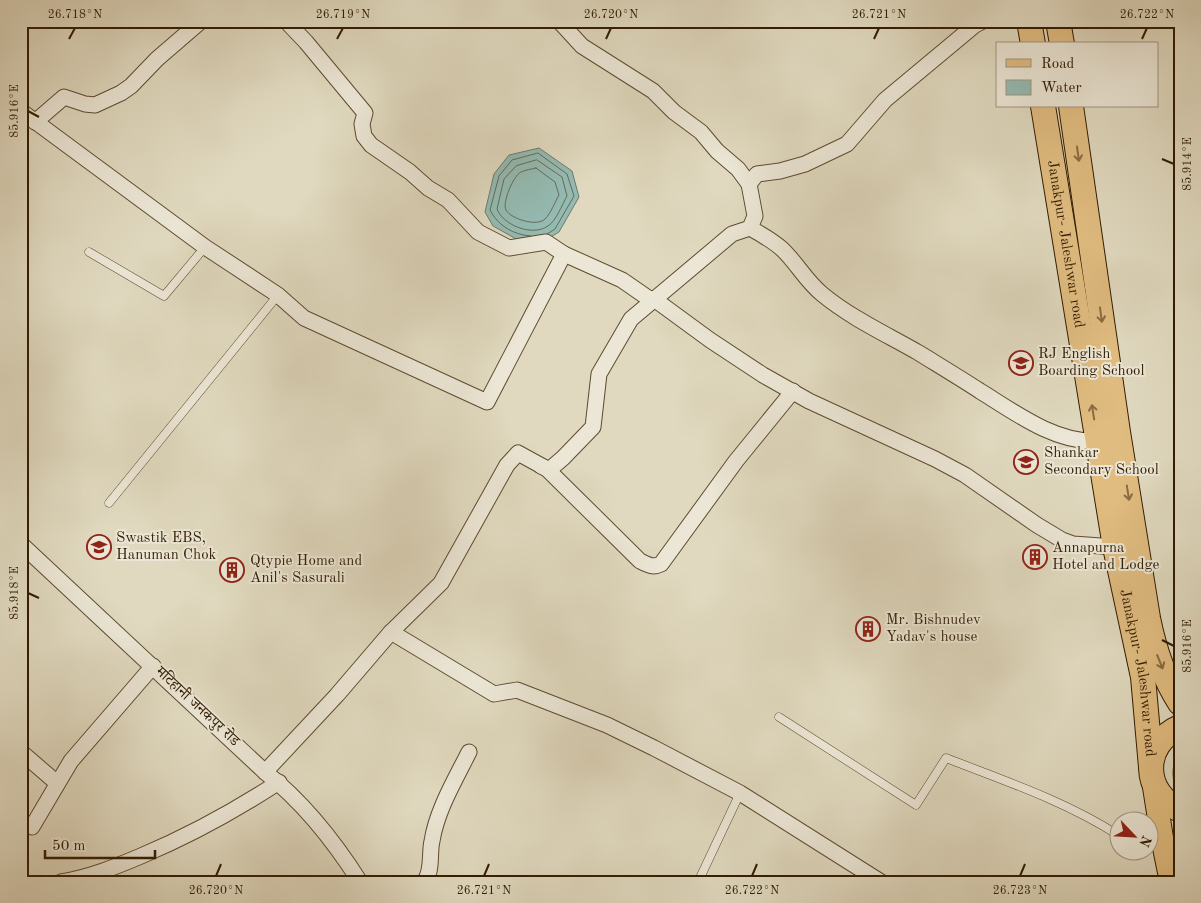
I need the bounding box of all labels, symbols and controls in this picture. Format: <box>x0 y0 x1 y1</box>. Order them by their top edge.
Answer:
text: 26.718°N <box>48 9 102 21</box>
text: 26.719°N <box>316 9 370 21</box>
text: 26.720°N <box>584 9 638 21</box>
text: 26.721°N <box>852 9 906 21</box>
text: 26.722°N <box>1120 9 1174 21</box>
legend <box>996 42 1158 108</box>
text: Road <box>1041 57 1075 72</box>
text: Water <box>1041 81 1082 96</box>
text: 85.916°E <box>8 84 21 138</box>
text: 85.914°E <box>1181 137 1194 191</box>
one-way arrow <box>1073 146 1083 162</box>
street label: Janakpur- Jaleshwar road <box>1044 159 1087 329</box>
one-way arrow <box>1096 307 1106 323</box>
place label: RJ English Boarding School <box>1038 347 1145 379</box>
school or university icon: RJ English Boarding School <box>1008 350 1034 376</box>
one-way arrow <box>1087 404 1097 420</box>
place label: Shankar Secondary School <box>1044 446 1159 478</box>
school or university icon: Shankar Secondary School <box>1013 449 1039 475</box>
one-way arrow <box>1123 485 1133 501</box>
place label: Swastik EBS, Hanuman Chok <box>116 531 217 563</box>
school or university icon: Swastik EBS, Hanuman Chok <box>86 534 112 560</box>
place label: Annapurna Hotel and Lodge <box>1052 541 1160 573</box>
building icon: Annapurna Hotel and Lodge <box>1022 544 1048 570</box>
place label: Qtypie Home and Anil's Sasurali <box>250 554 362 586</box>
building icon: Qtypie Home and Anil's Sasurali <box>219 557 245 583</box>
text: 85.918°E <box>8 566 21 620</box>
street label: Janakpur- Jaleshwar road <box>1117 588 1158 757</box>
place label: Mr. Bishnudev Yadav's house <box>886 613 981 645</box>
building icon: Mr. Bishnudev Yadav's house <box>855 616 881 642</box>
text: 85.916°E <box>1181 619 1194 673</box>
one-way arrow <box>1155 654 1165 669</box>
street label: मटिहानी जनकपुर रोड <box>152 662 244 750</box>
north arrow <box>1108 810 1158 860</box>
scale bar <box>45 828 155 860</box>
text: N <box>1136 833 1153 849</box>
text: 50 m <box>52 839 86 854</box>
text: 26.720°N <box>189 885 243 897</box>
text: 26.721°N <box>457 885 511 897</box>
text: 26.722°N <box>725 885 779 897</box>
text: 26.723°N <box>993 885 1047 897</box>

